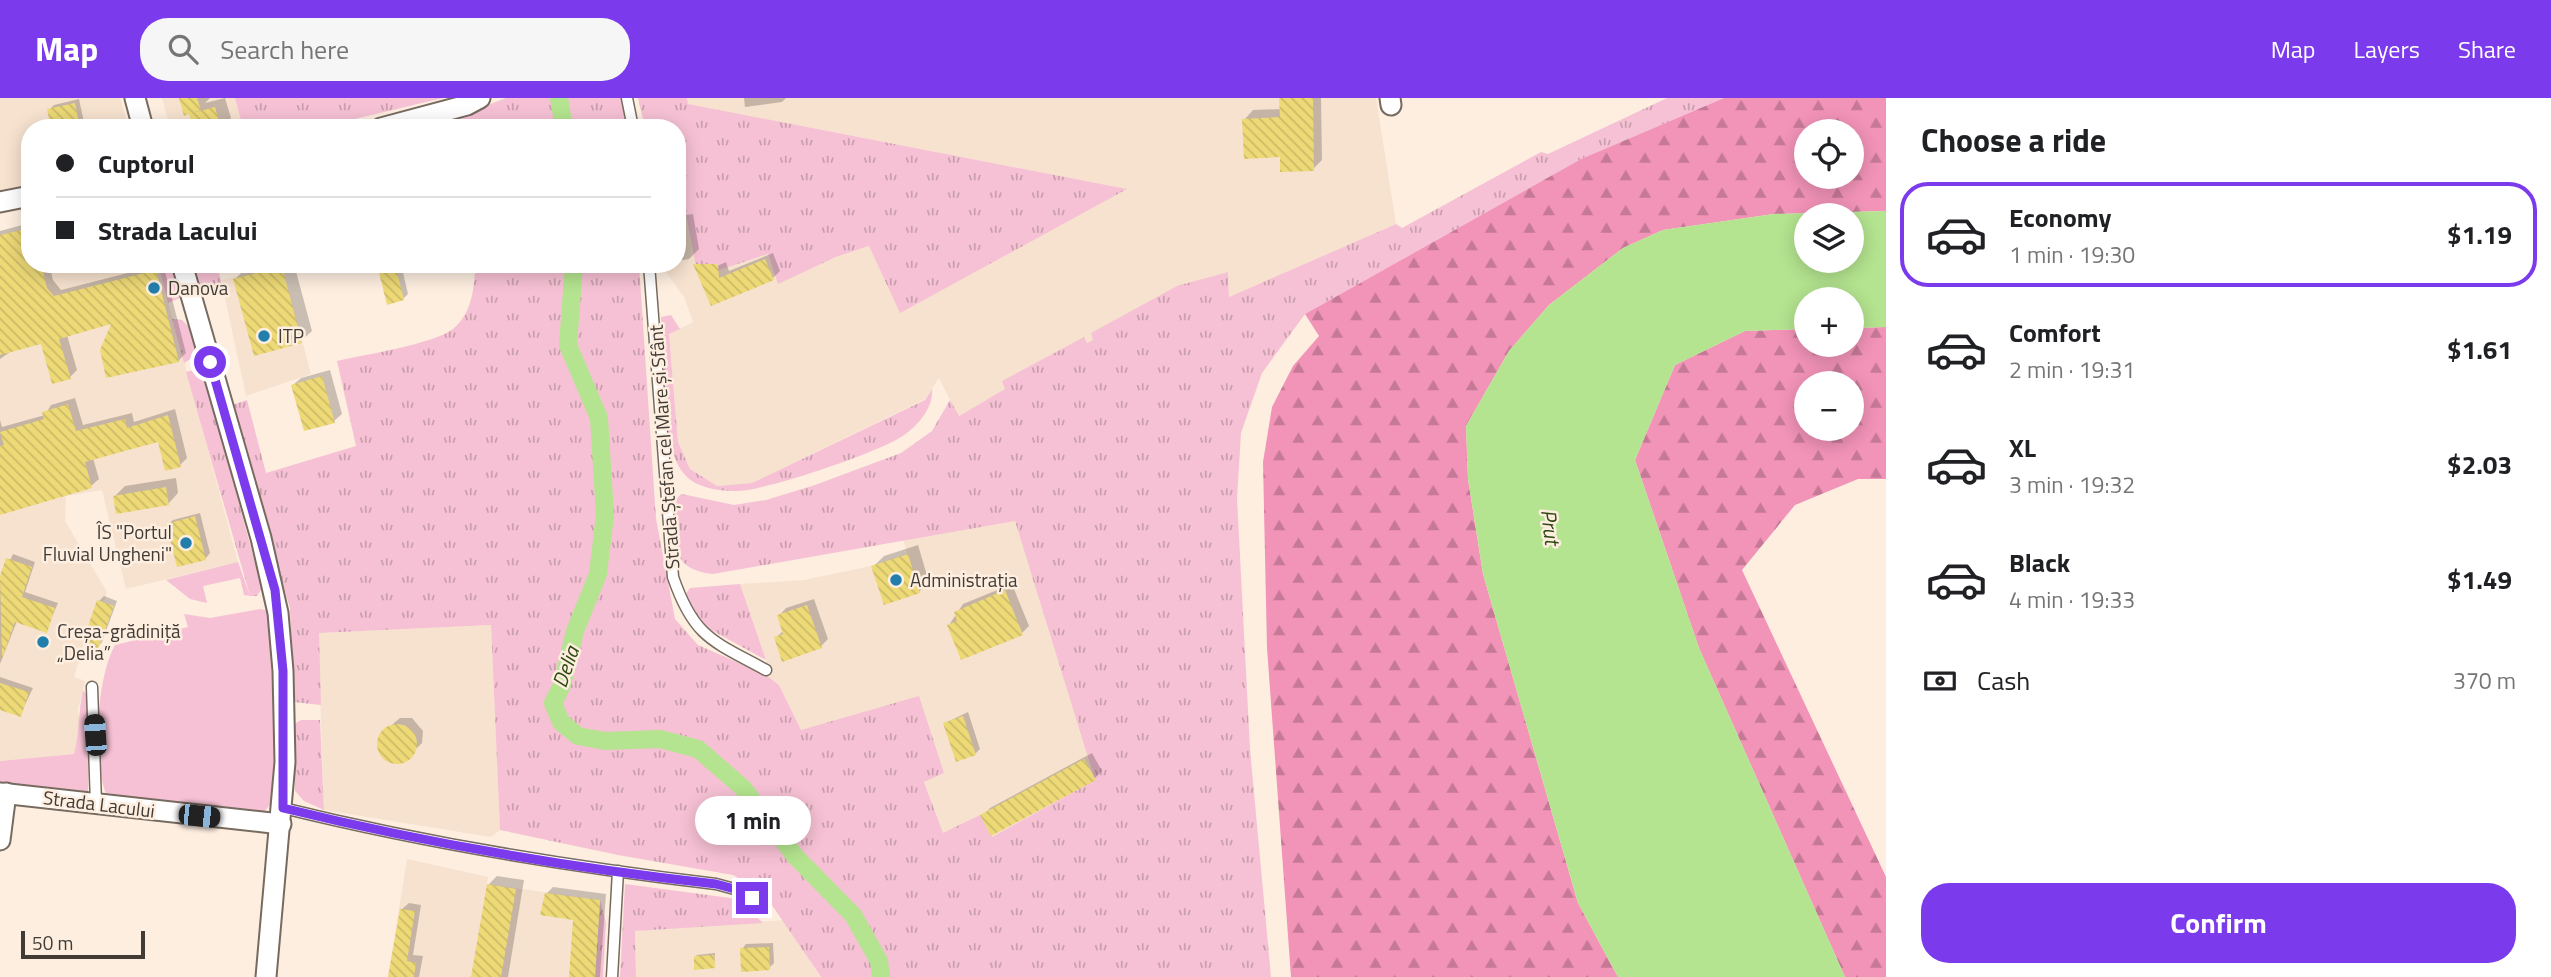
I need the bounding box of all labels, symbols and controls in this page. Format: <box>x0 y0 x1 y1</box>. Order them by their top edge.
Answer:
search box <box>140 18 630 81</box>
text: Map <box>35 24 98 74</box>
icon: search <box>164 30 202 68</box>
text: Search here <box>220 30 349 69</box>
text: Map <box>2271 31 2316 67</box>
text: Layers <box>2354 31 2420 67</box>
text: Share <box>2458 31 2516 67</box>
text: Choose a ride <box>1921 116 2106 164</box>
map controls <box>1794 119 1864 441</box>
button: locate <box>1794 119 1864 189</box>
text: Cuptorul <box>98 144 195 183</box>
text: Economy <box>2009 198 2111 237</box>
button: layers <box>1794 203 1864 273</box>
icon: car <box>1925 203 1988 266</box>
text: Strada Lacului <box>98 211 257 250</box>
text: $1.19 <box>2447 215 2512 254</box>
text: 1 min · 19:30 <box>2009 237 2135 272</box>
place label: Danova <box>168 273 229 302</box>
marker: Danova <box>146 280 162 296</box>
button: + <box>1794 287 1864 357</box>
text: Comfort <box>2009 313 2101 352</box>
icon: car <box>1925 318 1988 381</box>
place label: ITP <box>278 321 304 350</box>
street label: Strada Ștefan cel Mare și Sfânt <box>640 323 687 570</box>
marker: ITP <box>256 328 272 344</box>
text: $1.61 <box>2447 330 2512 369</box>
route start <box>194 346 226 378</box>
text: 2 min · 19:31 <box>2009 352 2135 387</box>
button: − <box>1794 371 1864 441</box>
text: XL <box>2009 428 2036 467</box>
icon: car <box>1925 433 1988 496</box>
text: $2.03 <box>2447 445 2512 484</box>
text: 3 min · 19:32 <box>2009 467 2135 502</box>
water label: Prut <box>1533 507 1569 549</box>
place label: ÎS "Portul Fluvial Ungheni" <box>43 517 172 568</box>
marker: ÎS "Portul Fluvial Ungheni" <box>178 535 194 551</box>
text: Black <box>2009 543 2070 582</box>
icon: car <box>1925 548 1988 611</box>
text: $1.49 <box>2447 560 2512 599</box>
place label: Administrația <box>910 565 1018 594</box>
marker: Administrația <box>888 572 904 588</box>
text: 4 min · 19:33 <box>2009 582 2135 617</box>
place label: Creșa-grădiniță „Delia” <box>57 616 181 667</box>
marker: Creșa-grădiniță „Delia” <box>35 634 51 650</box>
water label: Delia <box>543 640 587 692</box>
text: Cash <box>1977 661 2030 700</box>
icon: cash <box>1921 662 1959 700</box>
text: 370 m <box>2453 663 2516 698</box>
car <box>84 713 107 757</box>
street label: Strada Lacului <box>42 782 157 825</box>
callout: 1 min <box>694 796 810 846</box>
car <box>178 803 221 829</box>
text: 1 min <box>725 803 781 838</box>
route end <box>736 882 768 914</box>
button: Confirm <box>1921 883 2516 963</box>
scale bar <box>21 928 145 960</box>
text: 50 m <box>32 928 73 957</box>

